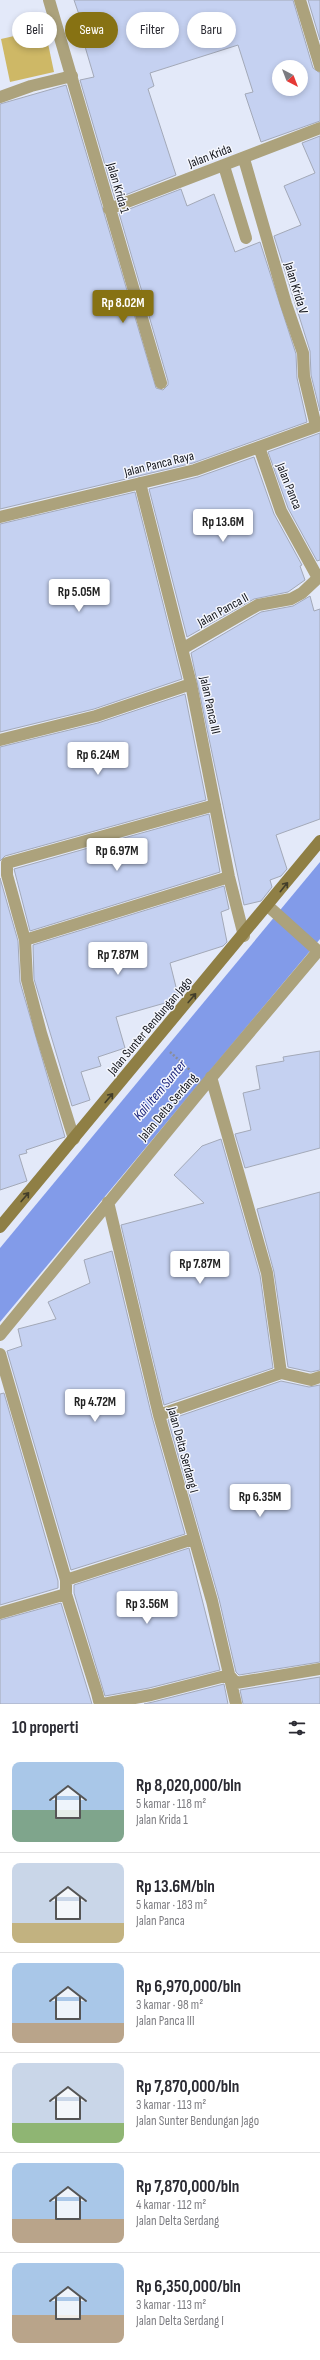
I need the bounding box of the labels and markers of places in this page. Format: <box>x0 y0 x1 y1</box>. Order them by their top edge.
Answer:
pin: Rp 8.02M <box>82 290 164 324</box>
pin: Rp 13.6M <box>182 509 264 543</box>
pin: Rp 5.05M <box>38 579 120 613</box>
pin: Rp 6.24M <box>57 742 139 776</box>
pin: Rp 6.97M <box>76 838 158 872</box>
pin: Rp 7.87M <box>77 942 159 976</box>
pin: Rp 7.87M <box>159 1251 241 1285</box>
pin: Rp 4.72M <box>54 1389 136 1423</box>
pin: Rp 6.35M <box>219 1484 301 1518</box>
pin: Rp 3.56M <box>106 1591 188 1625</box>

